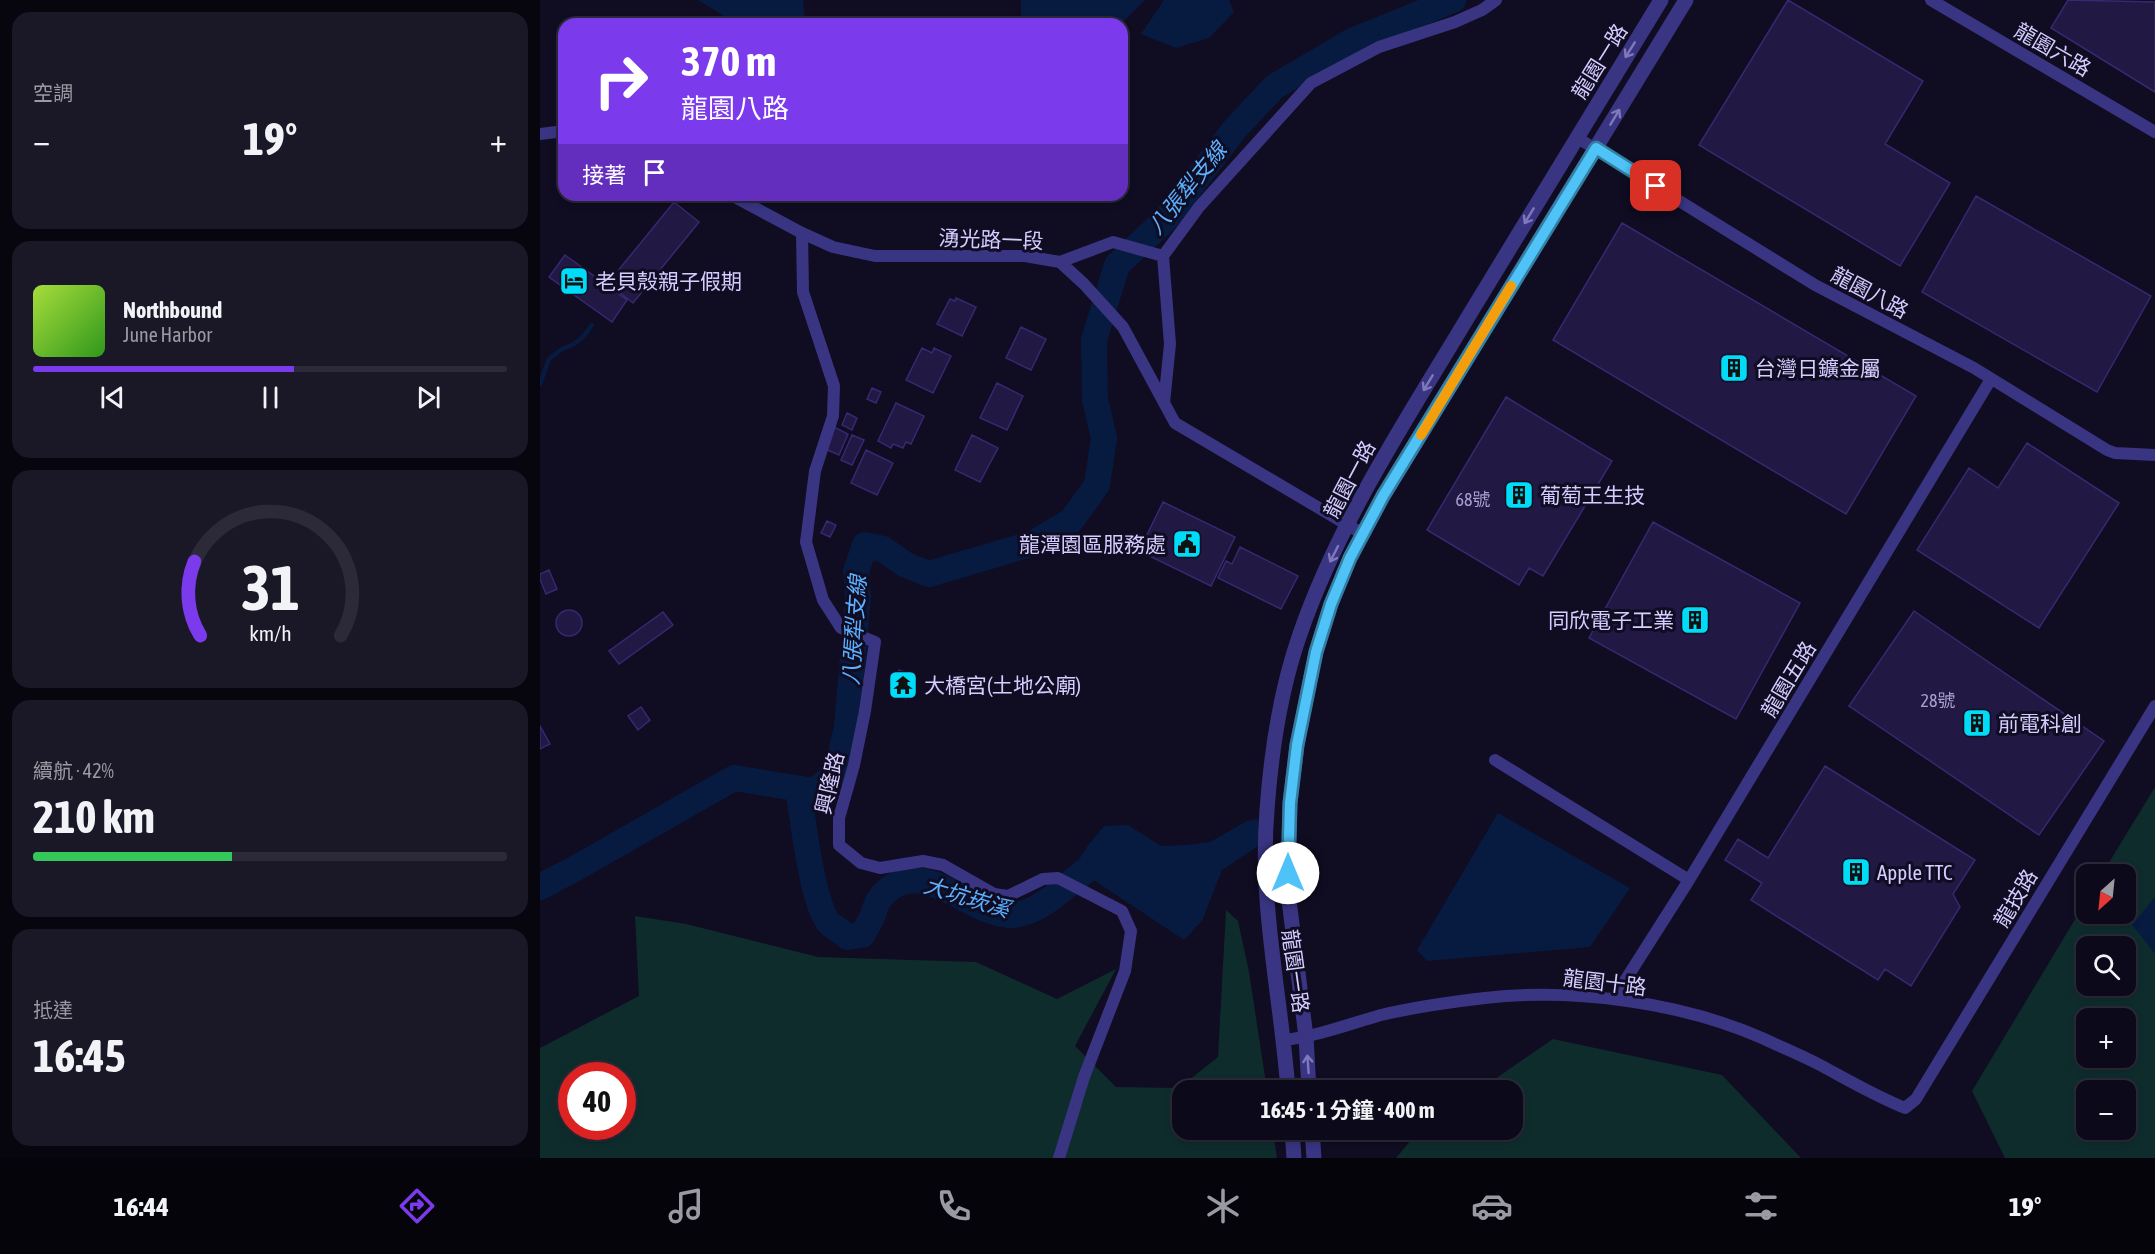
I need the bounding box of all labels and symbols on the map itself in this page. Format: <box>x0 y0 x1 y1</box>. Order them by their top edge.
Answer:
street label: 龍園六路 <box>2011 18 2095 80</box>
street label: 龍園一路 <box>1567 19 1631 103</box>
one-way arrow <box>1624 41 1636 58</box>
one-way arrow <box>1610 109 1622 126</box>
water label: 八張犁支線 <box>1142 135 1234 239</box>
pin <box>1630 160 1681 211</box>
one-way arrow <box>1522 207 1534 224</box>
street label: 湧光路一段 <box>938 225 1044 253</box>
street label: 龍園八路 <box>1827 262 1913 322</box>
hotel icon: 老貝殼親子假期 <box>558 265 590 297</box>
place label: 老貝殼親子假期 <box>595 269 742 293</box>
building icon: 台灣日鑛金屬 <box>1718 352 1750 384</box>
place label: 台灣日鑛金屬 <box>1755 356 1881 380</box>
one-way arrow <box>1422 374 1434 391</box>
street label: 龍園一路 <box>1319 436 1379 522</box>
building icon: 葡萄王生技 <box>1503 479 1535 511</box>
place label: 葡萄王生技 <box>1540 483 1645 507</box>
house number: 68號 <box>1456 489 1490 510</box>
public building icon: 龍潭園區服務處 <box>1171 528 1203 560</box>
place label: 龍潭園區服務處 <box>1019 532 1166 556</box>
one-way arrow <box>1328 544 1339 562</box>
water label: 八張犁支線 <box>837 571 871 686</box>
building icon: 同欣電子工業 <box>1679 604 1711 636</box>
place label: 同欣電子工業 <box>1548 608 1674 632</box>
street label: 龍園五路 <box>1756 637 1820 721</box>
temple icon: 大橋宮(土地公廟) <box>887 669 919 701</box>
place label: 大橋宮(土地公廟) <box>924 673 1081 697</box>
house number: 28號 <box>1921 690 1955 711</box>
building icon: 前電科創 <box>1961 707 1993 739</box>
place label: 前電科創 <box>1998 711 2082 735</box>
street label: 興隆路 <box>810 750 848 816</box>
position arrow <box>1256 841 1320 905</box>
building icon: Apple TTC <box>1840 856 1872 888</box>
place label: Apple TTC <box>1877 860 1953 884</box>
north arrow <box>2076 864 2136 924</box>
street label: 龍技路 <box>1988 865 2042 931</box>
water label: 大坑崁溪 <box>921 872 1016 923</box>
street label: 龍園一路 <box>1278 928 1314 1014</box>
street label: 龍園十路 <box>1562 965 1648 999</box>
one-way arrow <box>1302 1054 1313 1074</box>
speed limit sign: 40 <box>558 1062 636 1140</box>

